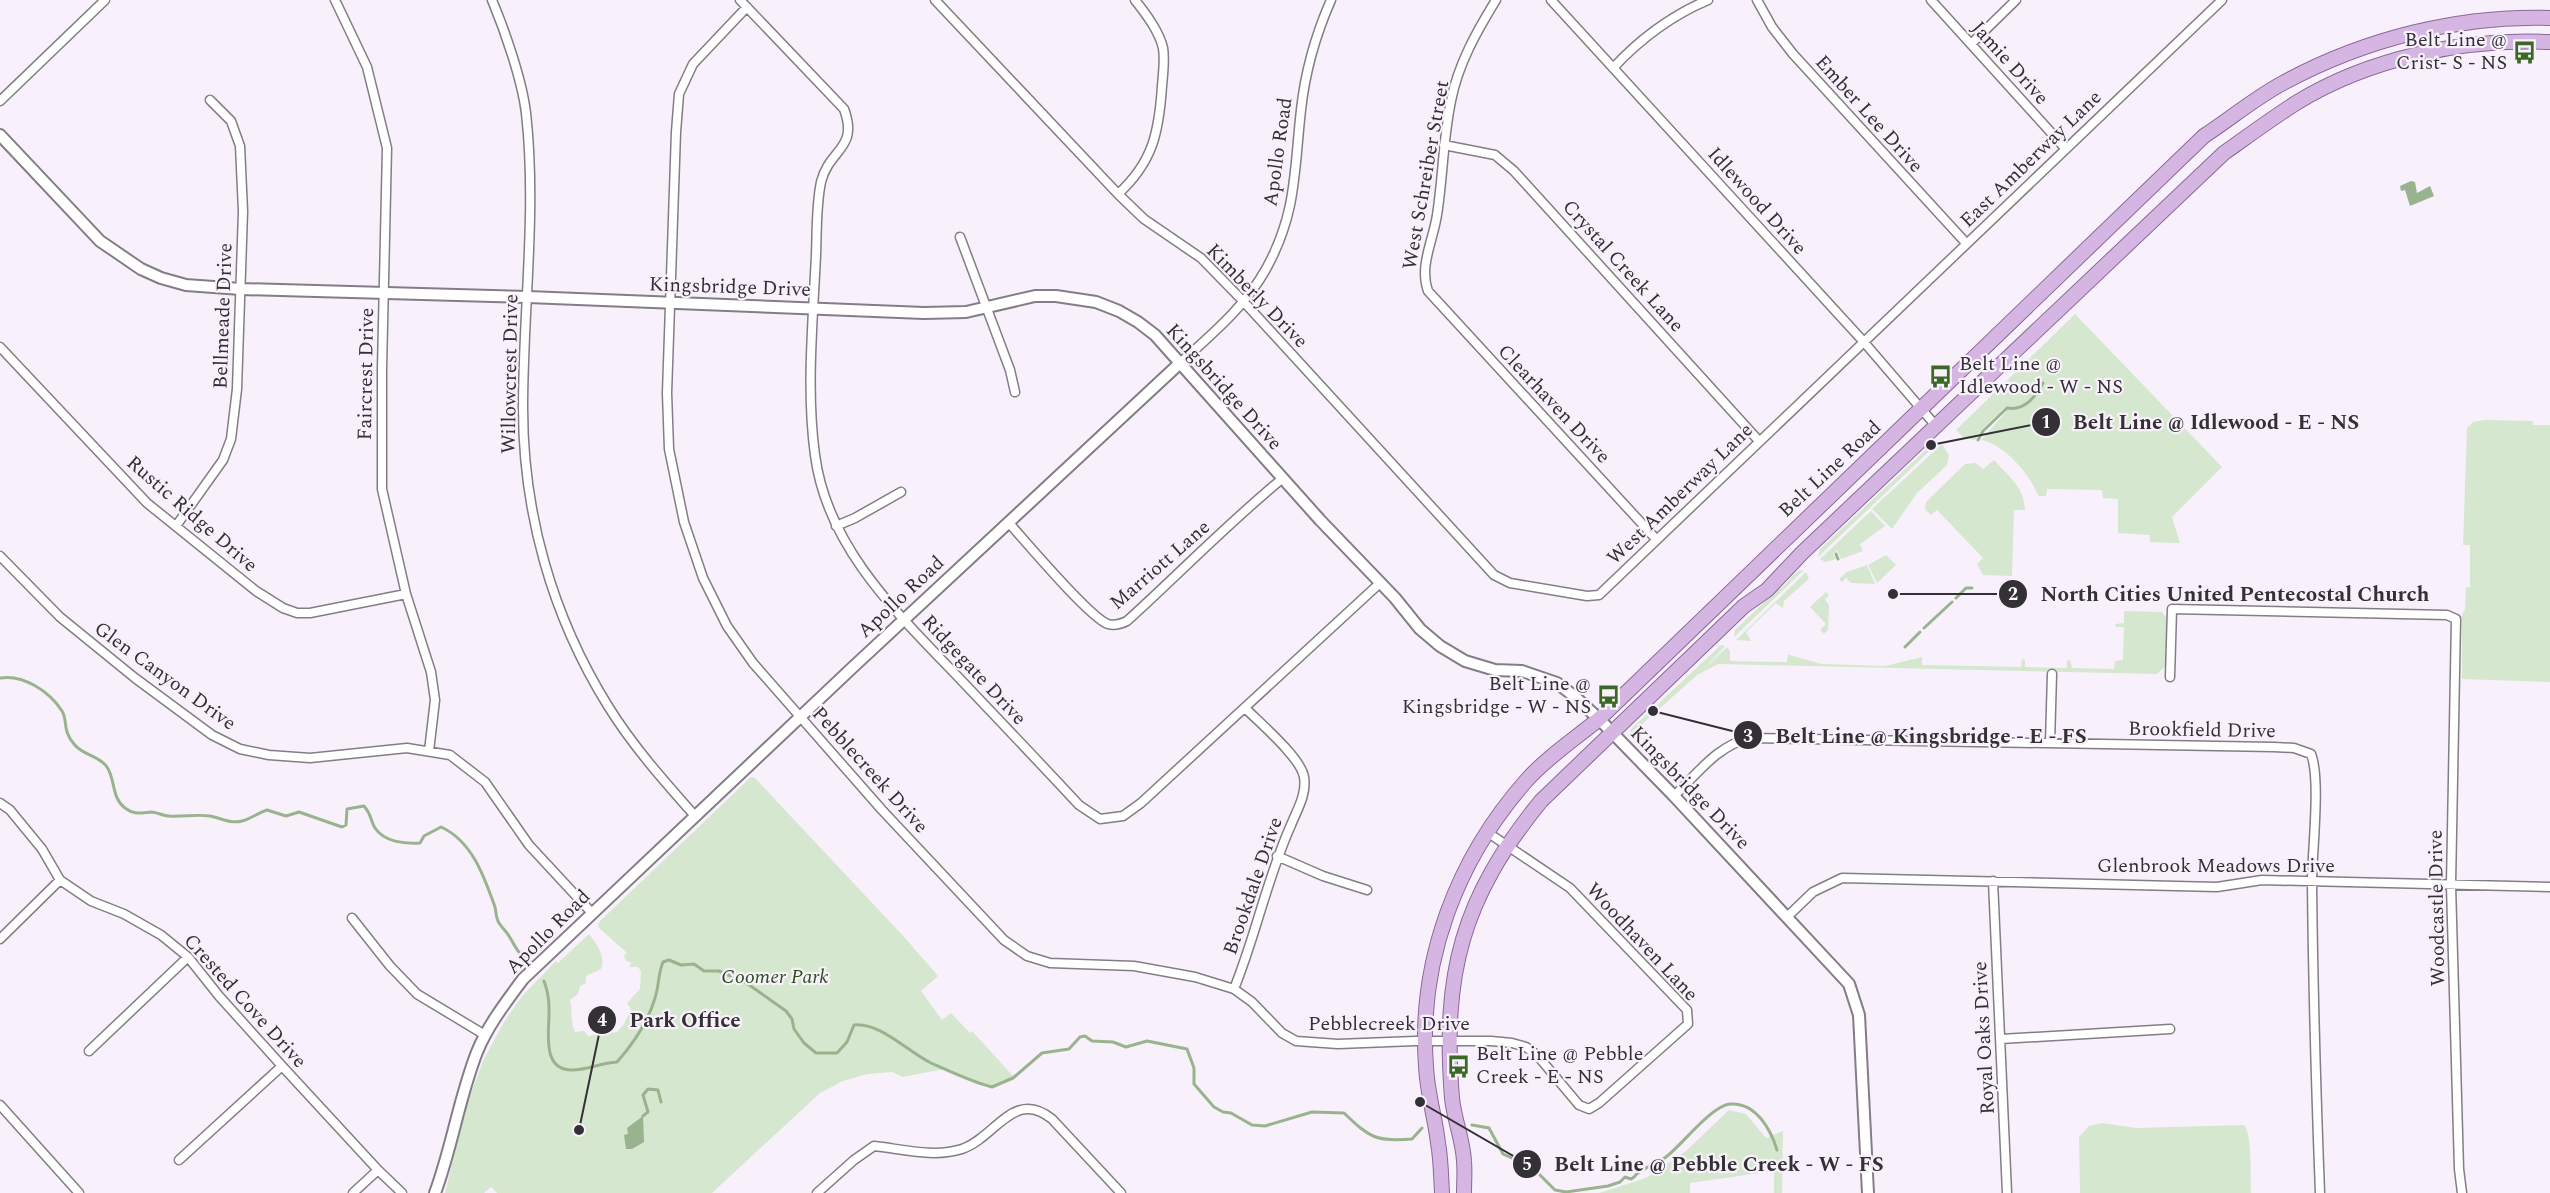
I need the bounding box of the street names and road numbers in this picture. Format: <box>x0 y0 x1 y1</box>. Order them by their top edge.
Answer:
street label: Jamie Drive <box>1964 14 2056 112</box>
street label: Ember Lee Drive <box>1808 48 1930 180</box>
street label: West Schreiber Street <box>1395 78 1457 272</box>
street label: East Amberway Lane <box>1953 83 2109 235</box>
street label: Apollo Road <box>1255 96 1301 208</box>
street label: Idlewood Drive <box>1700 140 1814 262</box>
street label: Crystal Creek Lane <box>1555 193 1691 339</box>
street label: Kimberly Drive <box>1199 237 1315 355</box>
street label: Bellmeade Drive <box>205 242 241 390</box>
street label: Kingsbridge Drive <box>648 269 812 305</box>
street label: Willowcrest Drive <box>494 294 526 454</box>
street label: Faircrest Drive <box>350 307 382 441</box>
street label: Kingsbridge Drive <box>1159 317 1289 457</box>
street label: Clearhaven Drive <box>1490 337 1618 471</box>
street label: Belt Line Road <box>1772 413 1888 525</box>
street label: West Amberway Lane <box>1600 416 1760 572</box>
street label: Rustic Ridge Drive <box>120 448 264 580</box>
street label: Marriott Lane <box>1103 513 1217 617</box>
street label: Apollo Road <box>851 549 951 645</box>
street label: Ridgegate Drive <box>915 608 1033 732</box>
street label: Glen Canyon Drive <box>88 614 242 738</box>
street label: Pebblecreek Drive <box>805 700 935 840</box>
street label: Brookfield Drive <box>2128 714 2276 746</box>
street label: Kingsbridge Drive <box>1623 719 1757 857</box>
street label: Brookdale Drive <box>1215 813 1291 959</box>
street label: Woodcastle Drive <box>2421 829 2453 987</box>
street label: Glenbrook Meadows Drive <box>2097 851 2335 881</box>
street label: Woodhaven Lane <box>1579 876 1705 1008</box>
street label: Apollo Road <box>499 883 597 981</box>
street label: Crested Cove Drive <box>176 927 314 1075</box>
street label: Royal Oaks Drive <box>1965 961 2003 1115</box>
street label: Pebblecreek Drive <box>1308 1009 1470 1039</box>

